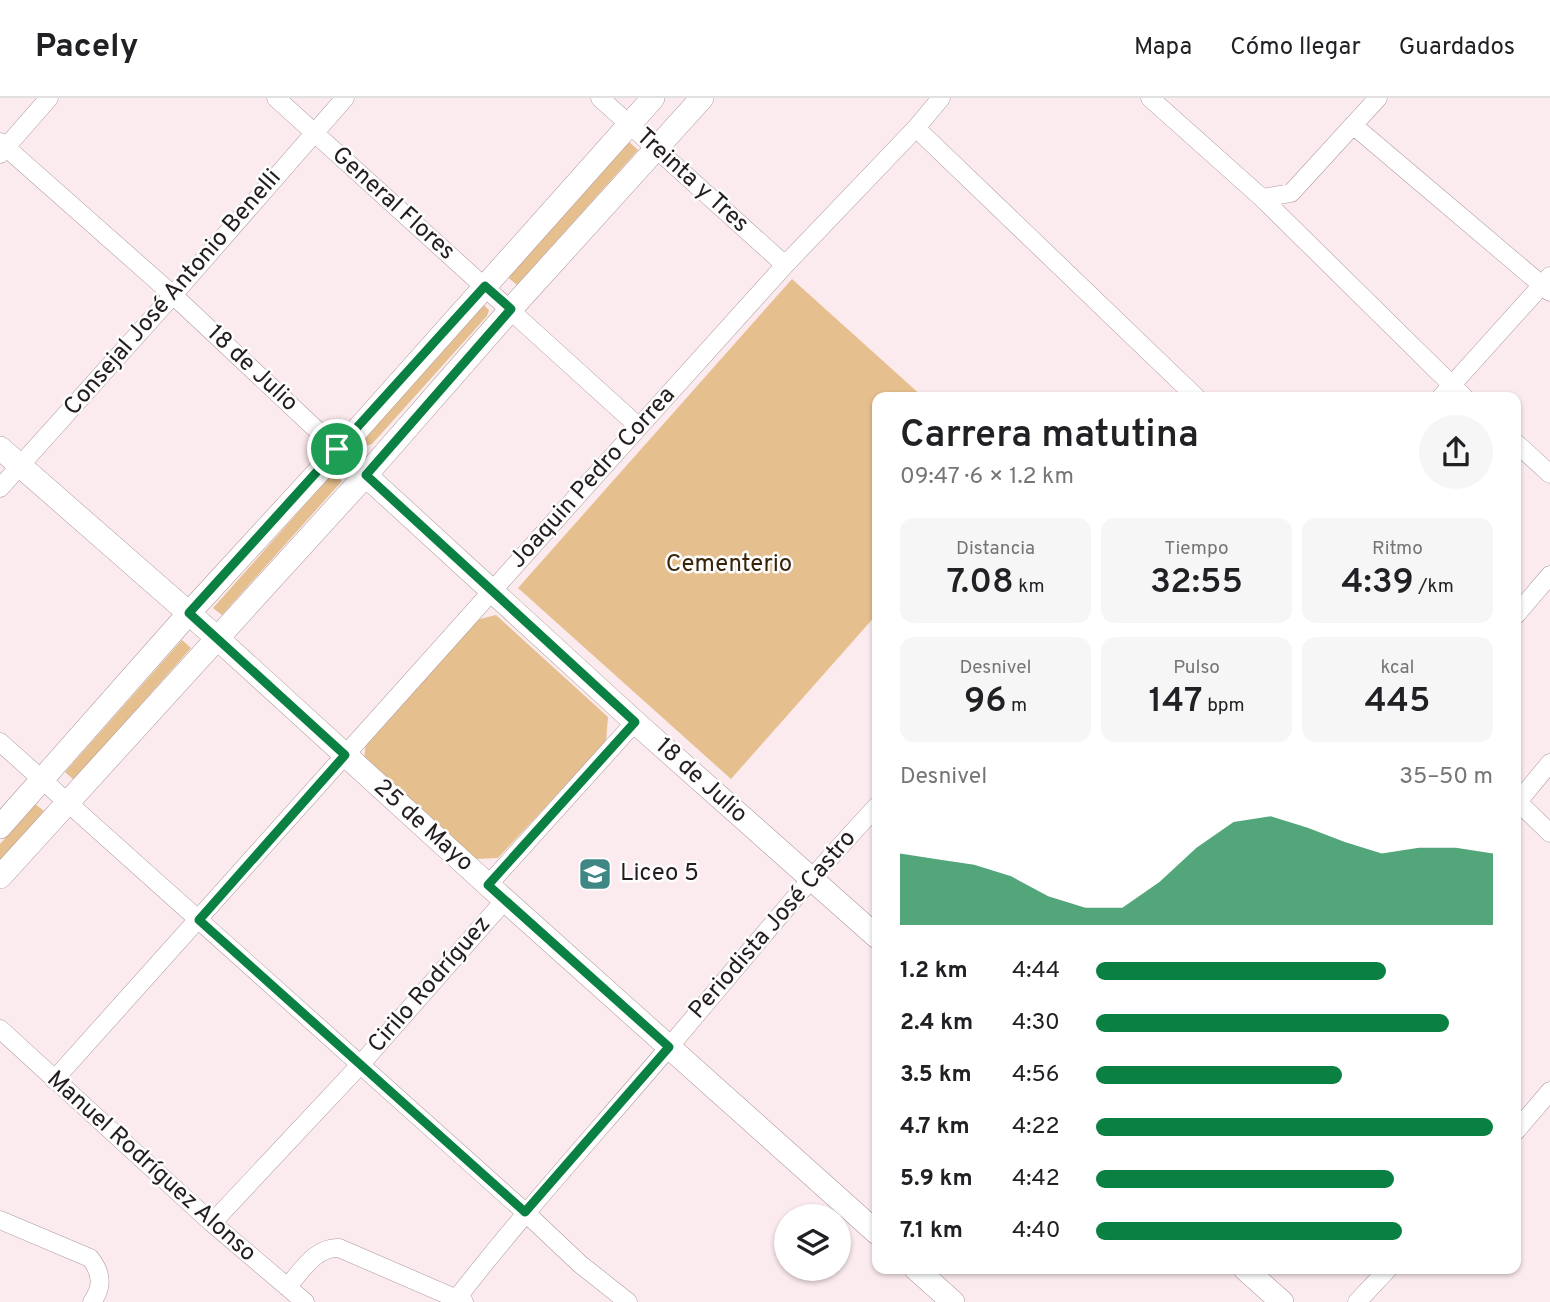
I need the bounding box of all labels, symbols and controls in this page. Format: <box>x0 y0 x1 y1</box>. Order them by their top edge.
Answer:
text: Pacely <box>35 27 138 69</box>
text: Mapa <box>1134 33 1192 63</box>
text: Cómo llegar <box>1230 33 1361 63</box>
text: Guardados <box>1399 33 1515 63</box>
street label: Treinta y Tres <box>629 122 755 240</box>
street label: General Flores <box>325 141 461 267</box>
street label: Consejal José Antonio Benelli <box>58 164 288 422</box>
street label: 18 de Julio <box>200 319 304 419</box>
street label: Joaquin Pedro Correa <box>504 381 682 575</box>
text: Carrera matutina <box>900 412 1199 461</box>
button: share <box>1419 415 1493 489</box>
pin <box>307 419 367 479</box>
icon: arrive <box>318 430 356 468</box>
text: 09:47 · 6 × 1.2 km <box>900 463 1074 492</box>
text: Distancia <box>956 537 1035 561</box>
text: Tiempo <box>1164 537 1229 561</box>
text: Ritmo <box>1372 537 1423 561</box>
park label: Cementerio <box>666 550 792 580</box>
text: 7.08 <box>946 561 1014 605</box>
text: 32:55 <box>1150 561 1243 605</box>
text: 4:39 <box>1341 561 1414 605</box>
text: km <box>1014 575 1045 599</box>
text: /km <box>1414 575 1454 599</box>
text: Desnivel <box>959 656 1032 680</box>
text: Pulso <box>1173 656 1220 680</box>
text: kcal <box>1381 656 1414 680</box>
text: 96 <box>964 680 1007 724</box>
text: 147 <box>1149 680 1203 724</box>
text: 445 <box>1365 680 1430 724</box>
text: m <box>1007 694 1027 718</box>
text: bpm <box>1203 694 1245 718</box>
street label: 18 de Julio <box>649 732 753 830</box>
text: Desnivel <box>900 763 987 792</box>
text: 35–50 m <box>1399 763 1493 792</box>
street label: 25 de Mayo <box>367 773 479 879</box>
street label: Periodista José Castro <box>683 824 863 1026</box>
school or university icon: Liceo 5 <box>576 855 614 893</box>
place label: Liceo 5 <box>620 859 699 889</box>
street label: Cirilo Rodríguez <box>362 910 498 1060</box>
text: 1.2 km <box>900 957 968 986</box>
text: 4:44 <box>1012 957 1060 986</box>
text: 2.4 km <box>900 1009 973 1038</box>
text: 4:30 <box>1012 1009 1060 1038</box>
text: 3.5 km <box>900 1061 972 1090</box>
text: 4:56 <box>1012 1061 1059 1090</box>
street label: Manuel Rodríguez Alonso <box>40 1065 262 1269</box>
text: 4.7 km <box>900 1113 970 1142</box>
text: 4:22 <box>1012 1113 1060 1142</box>
text: 5.9 km <box>900 1165 973 1194</box>
text: 4:42 <box>1012 1165 1060 1194</box>
map controls <box>774 1204 851 1281</box>
button: layers <box>774 1204 851 1281</box>
text: 7.1 km <box>900 1217 963 1246</box>
text: 4:40 <box>1012 1217 1061 1246</box>

